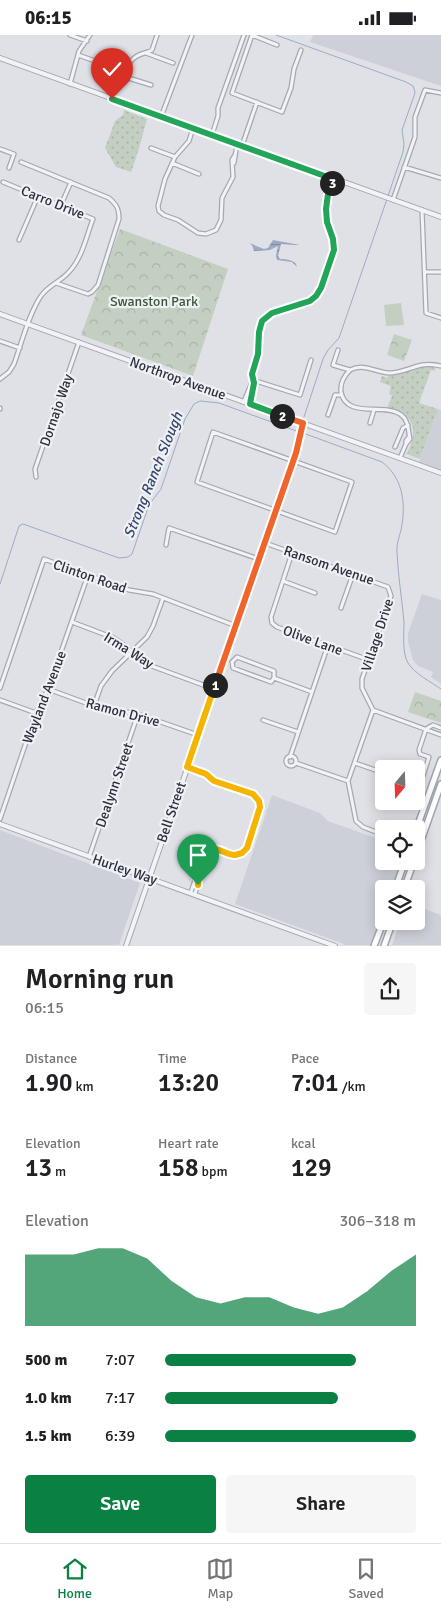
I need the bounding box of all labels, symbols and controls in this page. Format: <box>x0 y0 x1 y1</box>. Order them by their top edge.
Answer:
text: 06:15 <box>25 6 72 30</box>
pin <box>91 48 133 99</box>
icon: check <box>98 55 126 83</box>
pin: 3 <box>320 171 344 195</box>
text: 3 <box>329 175 336 192</box>
street label: Carro Drive <box>18 182 87 223</box>
park label: Swanston Park <box>110 293 198 310</box>
street label: Northrop Avenue <box>127 353 228 404</box>
street label: Dornajo Way <box>36 371 77 449</box>
pin: 2 <box>270 403 294 429</box>
text: 2 <box>279 408 286 425</box>
water label: Strong Ranch Slough <box>120 409 187 540</box>
street label: Ransom Avenue <box>281 542 376 589</box>
street label: Clinton Road <box>51 556 129 597</box>
street label: Village Drive <box>358 596 397 674</box>
street label: Olive Lane <box>281 622 345 659</box>
street label: Irma Way <box>101 629 157 673</box>
street label: Wayland Avenue <box>19 648 70 746</box>
pin: 1 <box>202 673 228 697</box>
text: 1 <box>212 677 219 694</box>
street label: Ramon Drive <box>84 694 162 731</box>
street label: Dealynn Street <box>92 740 137 830</box>
north arrow <box>375 760 425 810</box>
map controls <box>375 760 425 930</box>
street label: Bell Street <box>153 779 190 845</box>
button: locate <box>375 820 425 870</box>
pin <box>177 834 219 885</box>
icon: arrive <box>184 841 212 869</box>
street label: Hurley Way <box>90 850 160 889</box>
button: layers <box>375 880 425 930</box>
text: Morning run <box>25 962 174 996</box>
button: share <box>364 963 416 1015</box>
text: 06:15 <box>25 998 64 1018</box>
text: Distance <box>25 1050 77 1067</box>
text: Time <box>158 1050 187 1067</box>
text: Pace <box>291 1050 319 1067</box>
text: 1.90 <box>25 1067 72 1098</box>
text: 13:20 <box>158 1067 219 1098</box>
text: 7:01 <box>291 1067 339 1098</box>
text: km <box>72 1078 94 1095</box>
text: /km <box>339 1078 366 1095</box>
text: Elevation <box>25 1135 81 1152</box>
text: Heart rate <box>158 1135 219 1152</box>
text: kcal <box>291 1135 316 1152</box>
text: 13 <box>25 1152 52 1183</box>
text: 158 <box>158 1152 199 1183</box>
text: 129 <box>291 1152 332 1183</box>
text: m <box>52 1163 66 1180</box>
text: bpm <box>199 1163 228 1180</box>
text: Elevation <box>25 1211 89 1231</box>
text: 306–318 m <box>339 1211 416 1231</box>
text: 500 m <box>25 1350 67 1370</box>
text: 7:07 <box>105 1350 135 1370</box>
text: 1.0 km <box>25 1388 72 1408</box>
text: 7:17 <box>105 1388 135 1408</box>
text: 1.5 km <box>25 1426 72 1446</box>
text: 6:39 <box>105 1426 135 1446</box>
button: Save <box>25 1475 216 1533</box>
button: Share <box>226 1475 416 1533</box>
tab: Home <box>57 1555 92 1602</box>
tab: Map <box>206 1555 234 1602</box>
tab: Saved <box>349 1555 384 1602</box>

